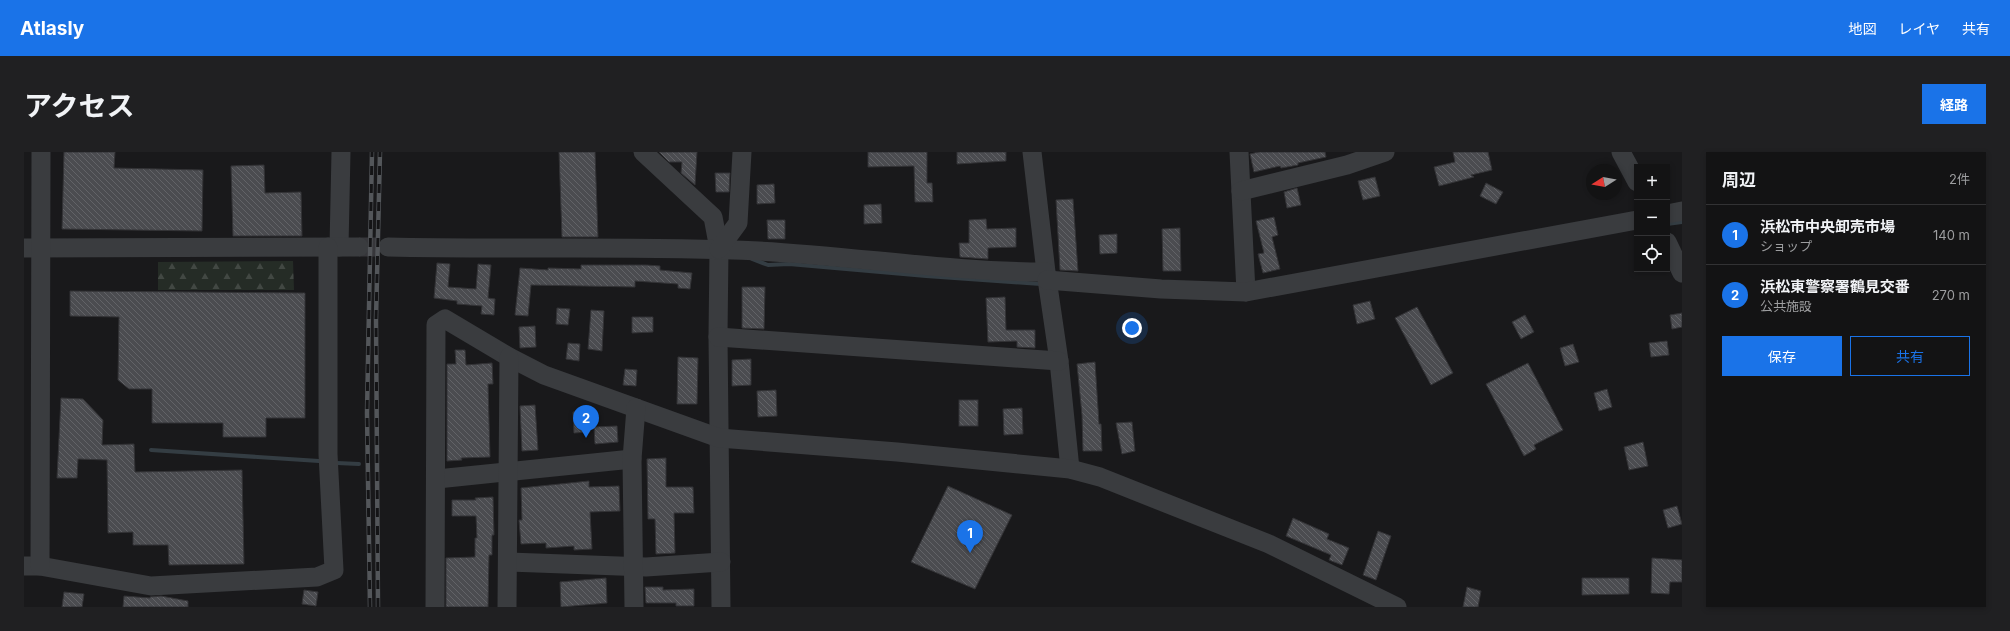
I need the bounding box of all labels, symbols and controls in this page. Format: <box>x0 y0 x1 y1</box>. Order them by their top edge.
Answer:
text: Atlasly <box>20 17 84 40</box>
text: 地図 <box>1848 20 1876 37</box>
text: レイヤ <box>1898 20 1940 37</box>
text: 共有 <box>1962 20 1990 37</box>
button: 経路 <box>1922 84 1986 124</box>
text: アクセス <box>24 89 135 123</box>
north arrow <box>1586 164 1622 200</box>
map controls <box>1634 164 1670 272</box>
button: + <box>1634 164 1670 200</box>
text: 周辺 <box>1722 170 1756 190</box>
text: 2件 <box>1949 171 1970 187</box>
button: − <box>1634 200 1670 236</box>
text: 浜松市中央卸売市場 <box>1760 217 1895 236</box>
text: 1 <box>1732 227 1738 243</box>
text: 140 m <box>1933 227 1970 243</box>
button: locate <box>1634 236 1670 272</box>
text: ショップ <box>1760 238 1812 254</box>
text: 浜松東警察署鶴見交番 <box>1760 277 1910 296</box>
text: 2 <box>1731 287 1739 303</box>
text: 270 m <box>1932 287 1970 303</box>
text: 公共施設 <box>1760 298 1812 314</box>
your location <box>1122 318 1142 338</box>
button: 保存 <box>1722 336 1842 376</box>
button: 共有 <box>1850 336 1970 376</box>
pin: 2 <box>573 405 599 438</box>
pin: 1 <box>957 520 983 553</box>

